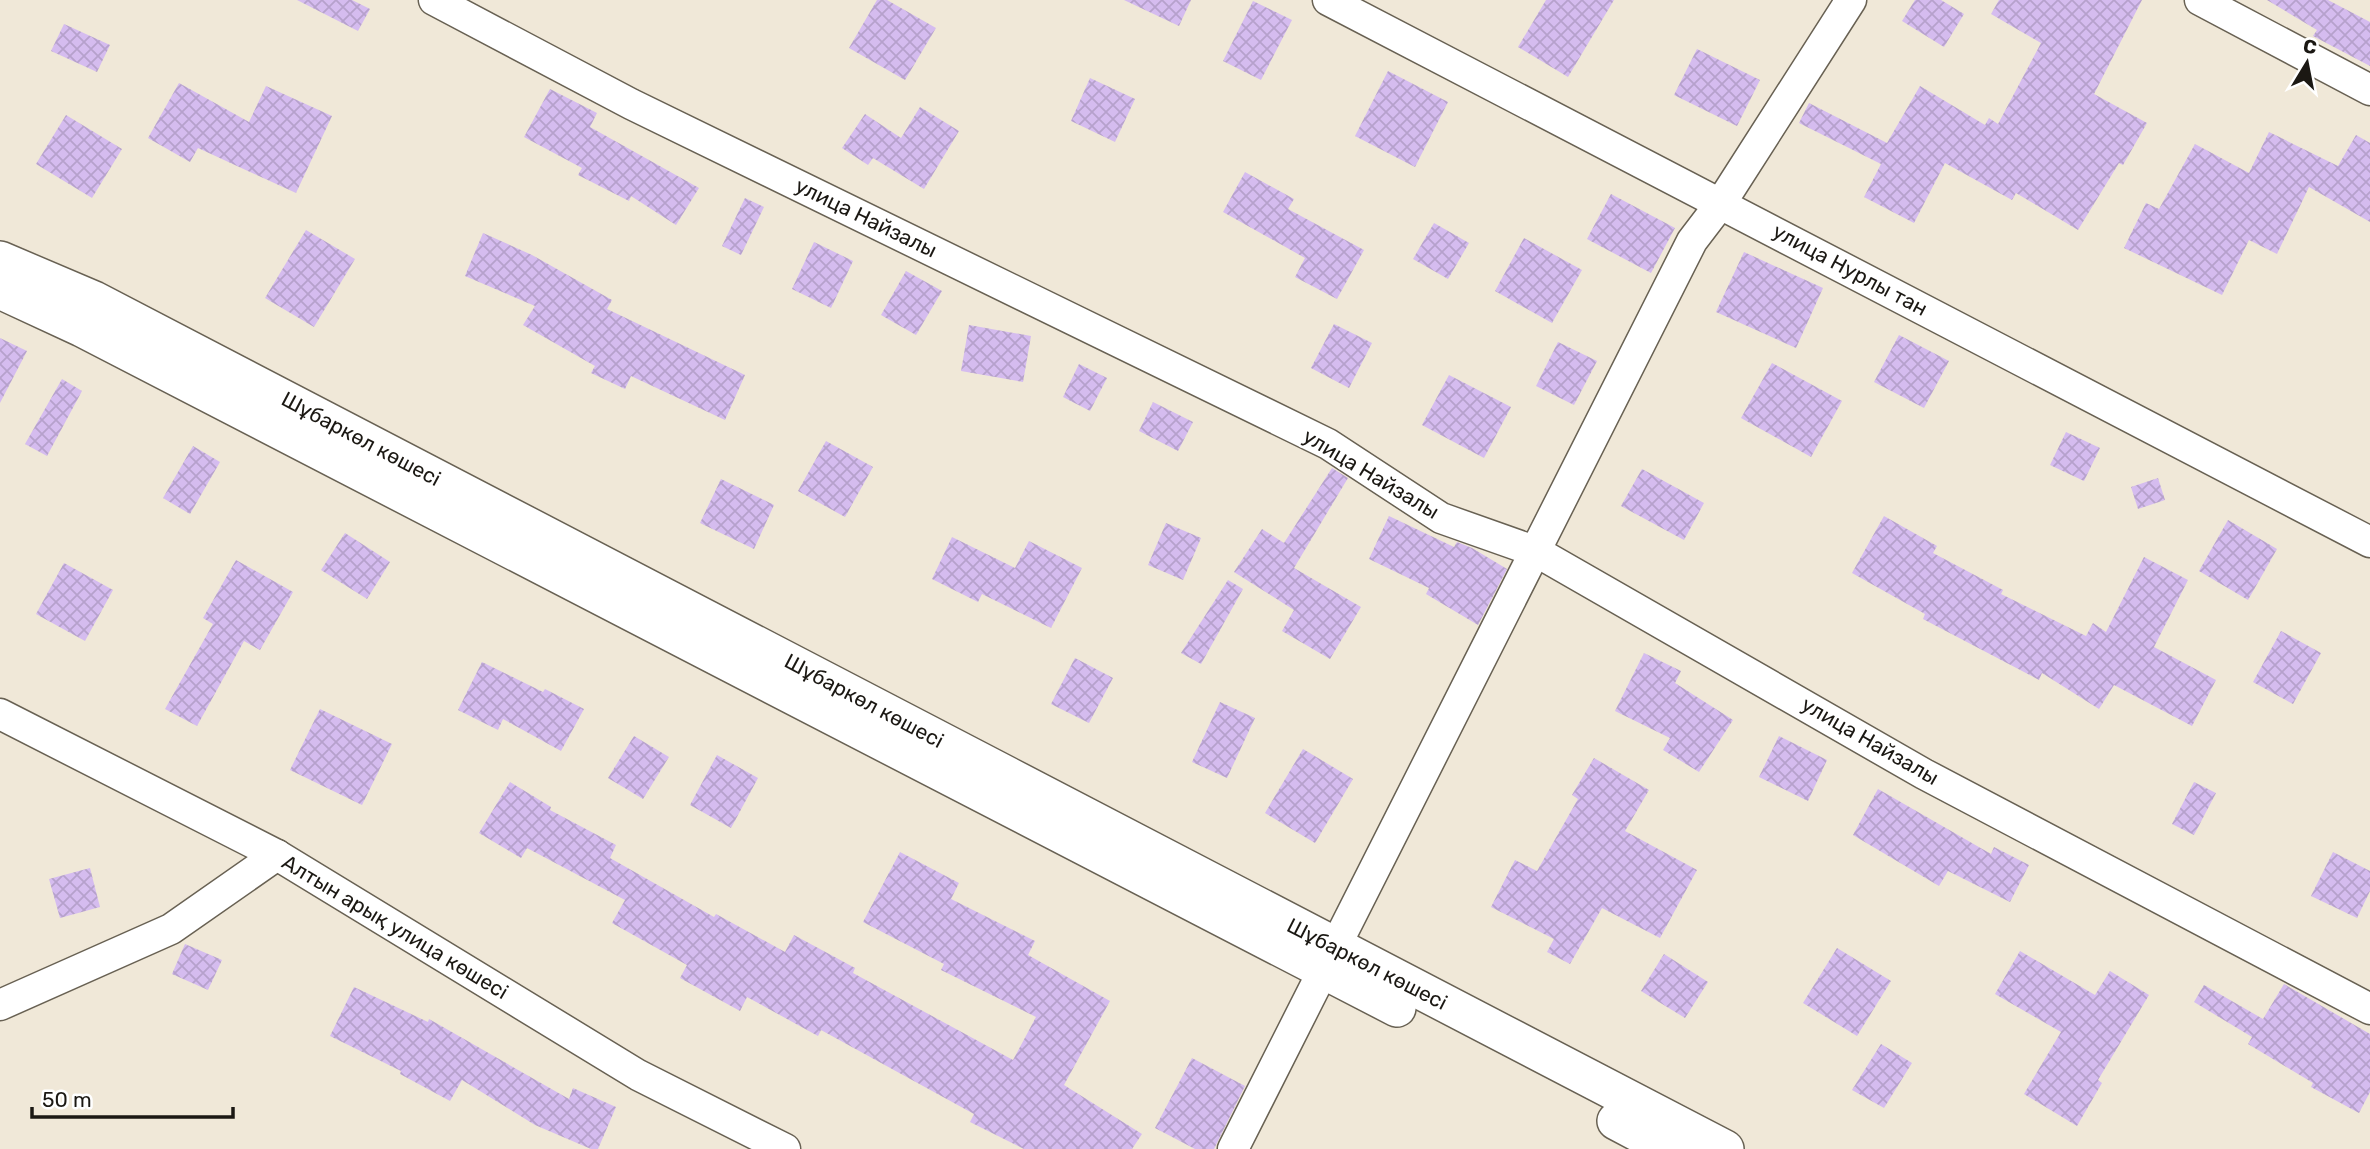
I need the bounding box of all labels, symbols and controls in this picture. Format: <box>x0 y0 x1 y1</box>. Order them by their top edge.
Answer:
north arrow <box>2272 28 2342 98</box>
text: С <box>2301 34 2318 59</box>
street label: улица Найзалы <box>791 172 941 263</box>
street label: улица Нурлы тан <box>1769 218 1932 321</box>
street label: Шұбаркөл көшесі <box>277 386 445 491</box>
street label: улица Найзалы <box>1299 423 1444 524</box>
street label: Шұбаркөл көшесі <box>780 648 948 753</box>
street label: улица Найзалы <box>1797 691 1943 790</box>
street label: Алтын арық улица көшесі <box>278 849 513 1004</box>
street label: Шұбаркөл көшесі <box>1283 912 1452 1015</box>
scale bar <box>32 1076 233 1120</box>
text: 50 m <box>42 1087 92 1112</box>

